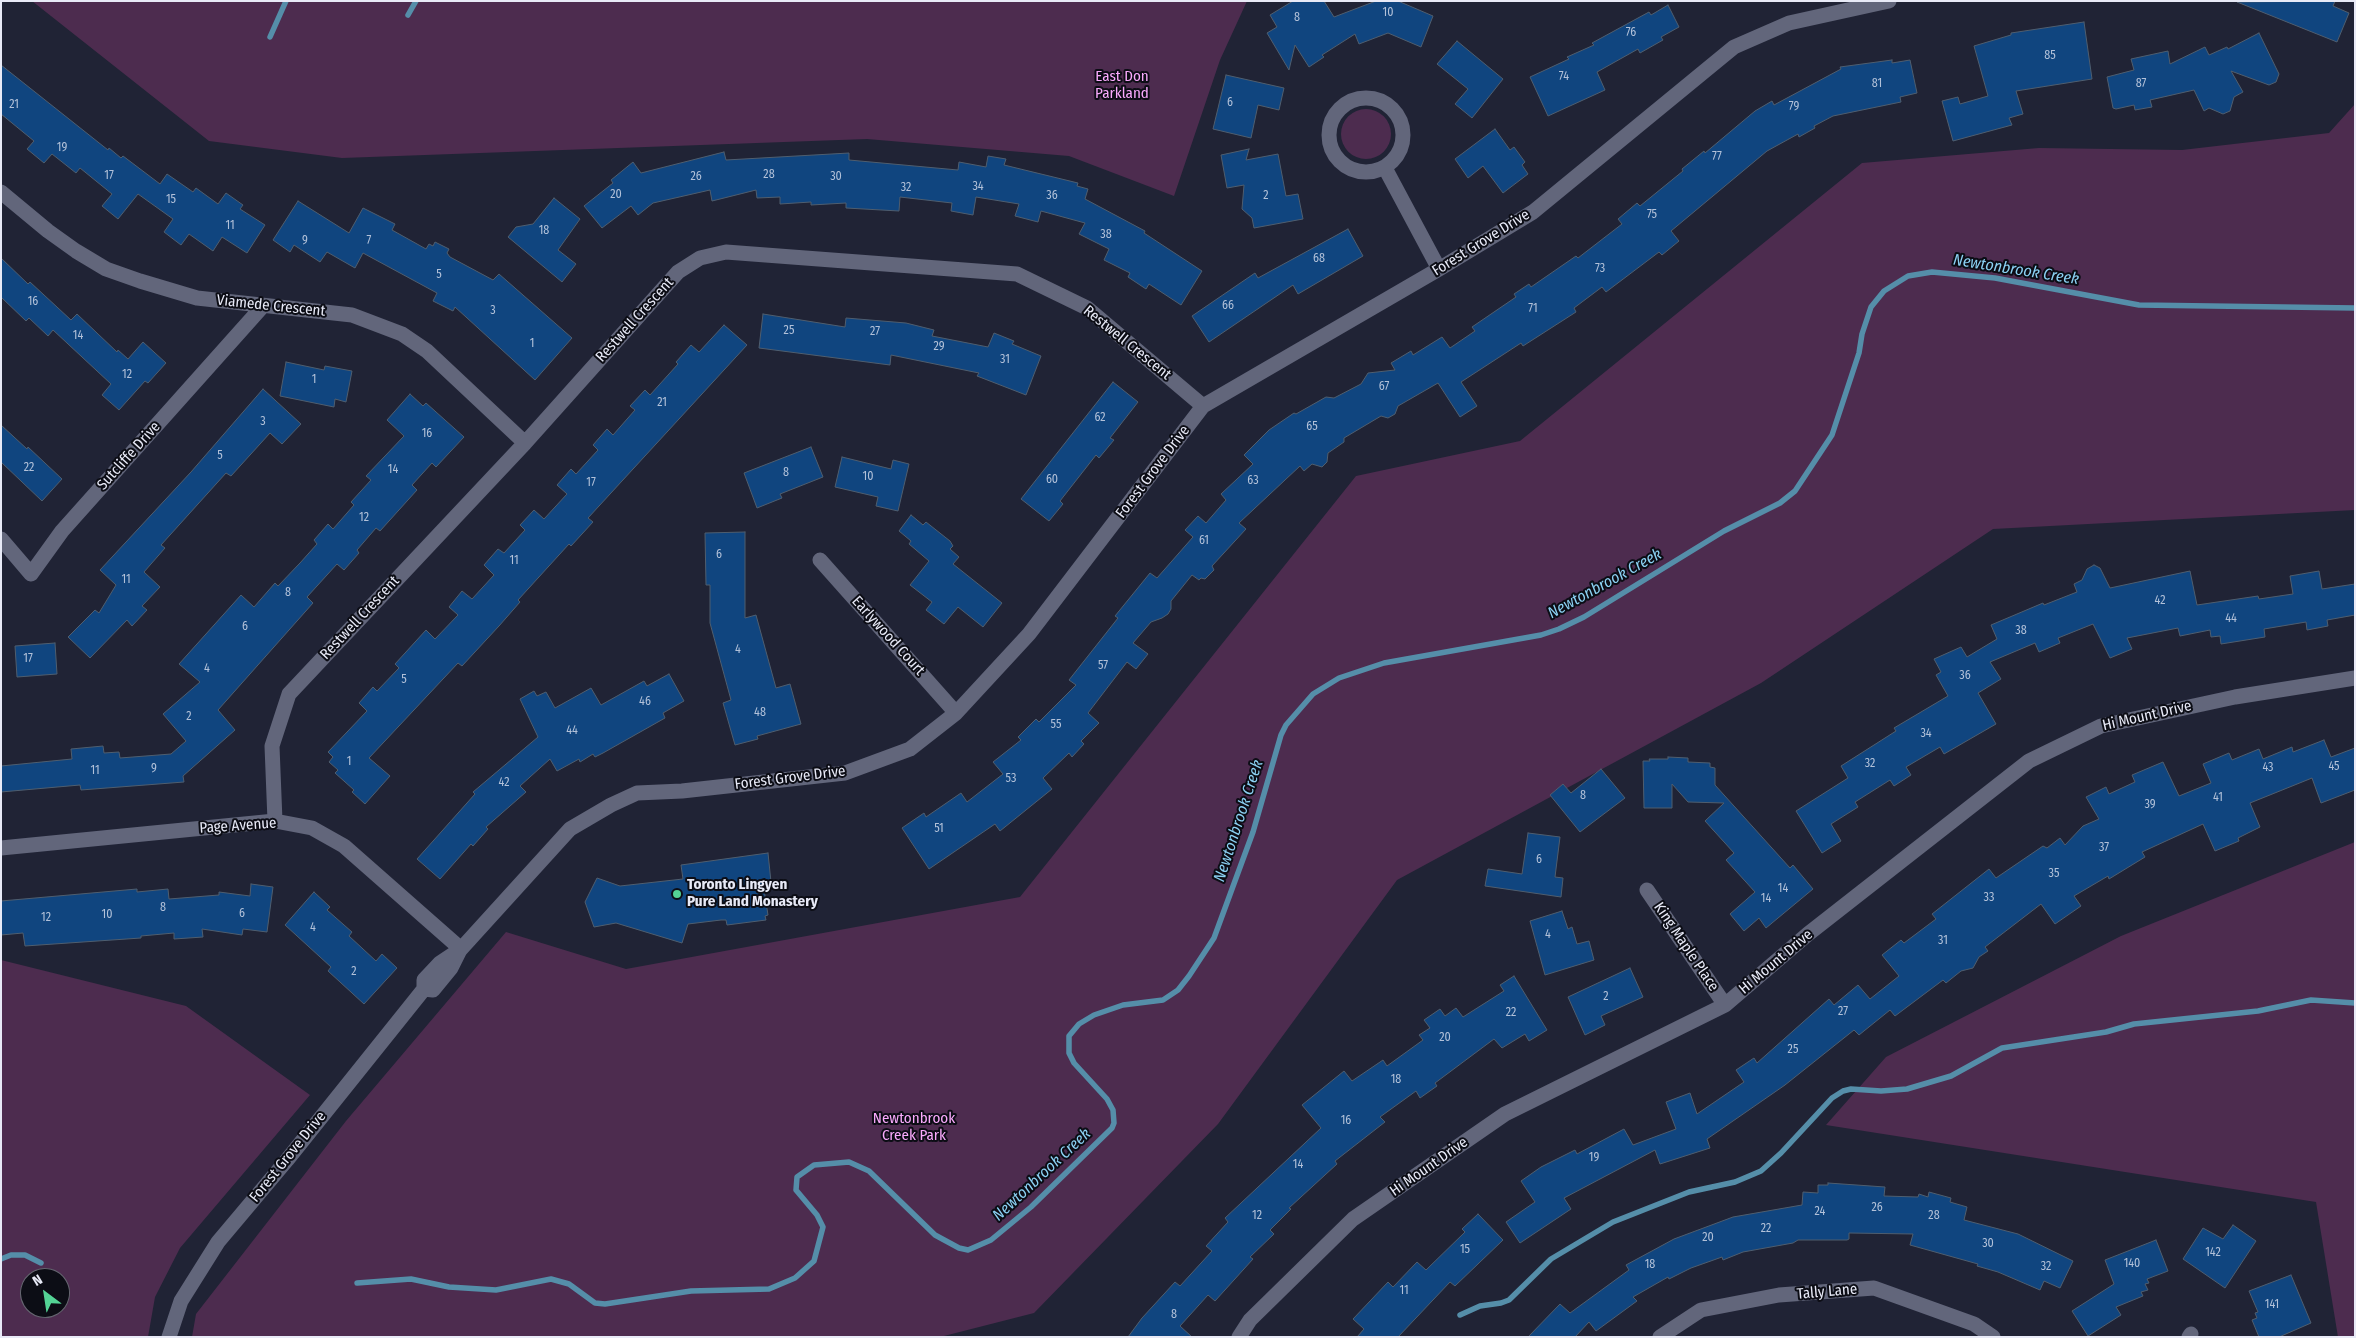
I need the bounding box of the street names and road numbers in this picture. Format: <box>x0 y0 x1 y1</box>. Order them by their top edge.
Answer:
street label: Forest Grove Drive <box>1429 206 1533 280</box>
street label: Restwell Crescent <box>592 274 678 366</box>
street label: Viamede Crescent <box>216 291 326 321</box>
street label: Restwell Crescent <box>1079 302 1175 384</box>
street label: Sutcliffe Drive <box>94 418 164 494</box>
street label: Forest Grove Drive <box>1112 422 1194 522</box>
street label: Restwell Crescent <box>317 572 403 664</box>
street label: Earlywood Court <box>848 593 928 679</box>
street label: Hi Mount Drive <box>2101 697 2193 735</box>
street label: Forest Grove Drive <box>734 762 846 794</box>
street label: Page Avenue <box>199 814 277 838</box>
street label: King Maple Place <box>1650 899 1722 995</box>
street label: Hi Mount Drive <box>1735 926 1817 998</box>
street label: Forest Grove Drive <box>246 1108 330 1206</box>
street label: Hi Mount Drive <box>1387 1134 1471 1200</box>
street label: Tally Lane <box>1796 1280 1858 1304</box>

